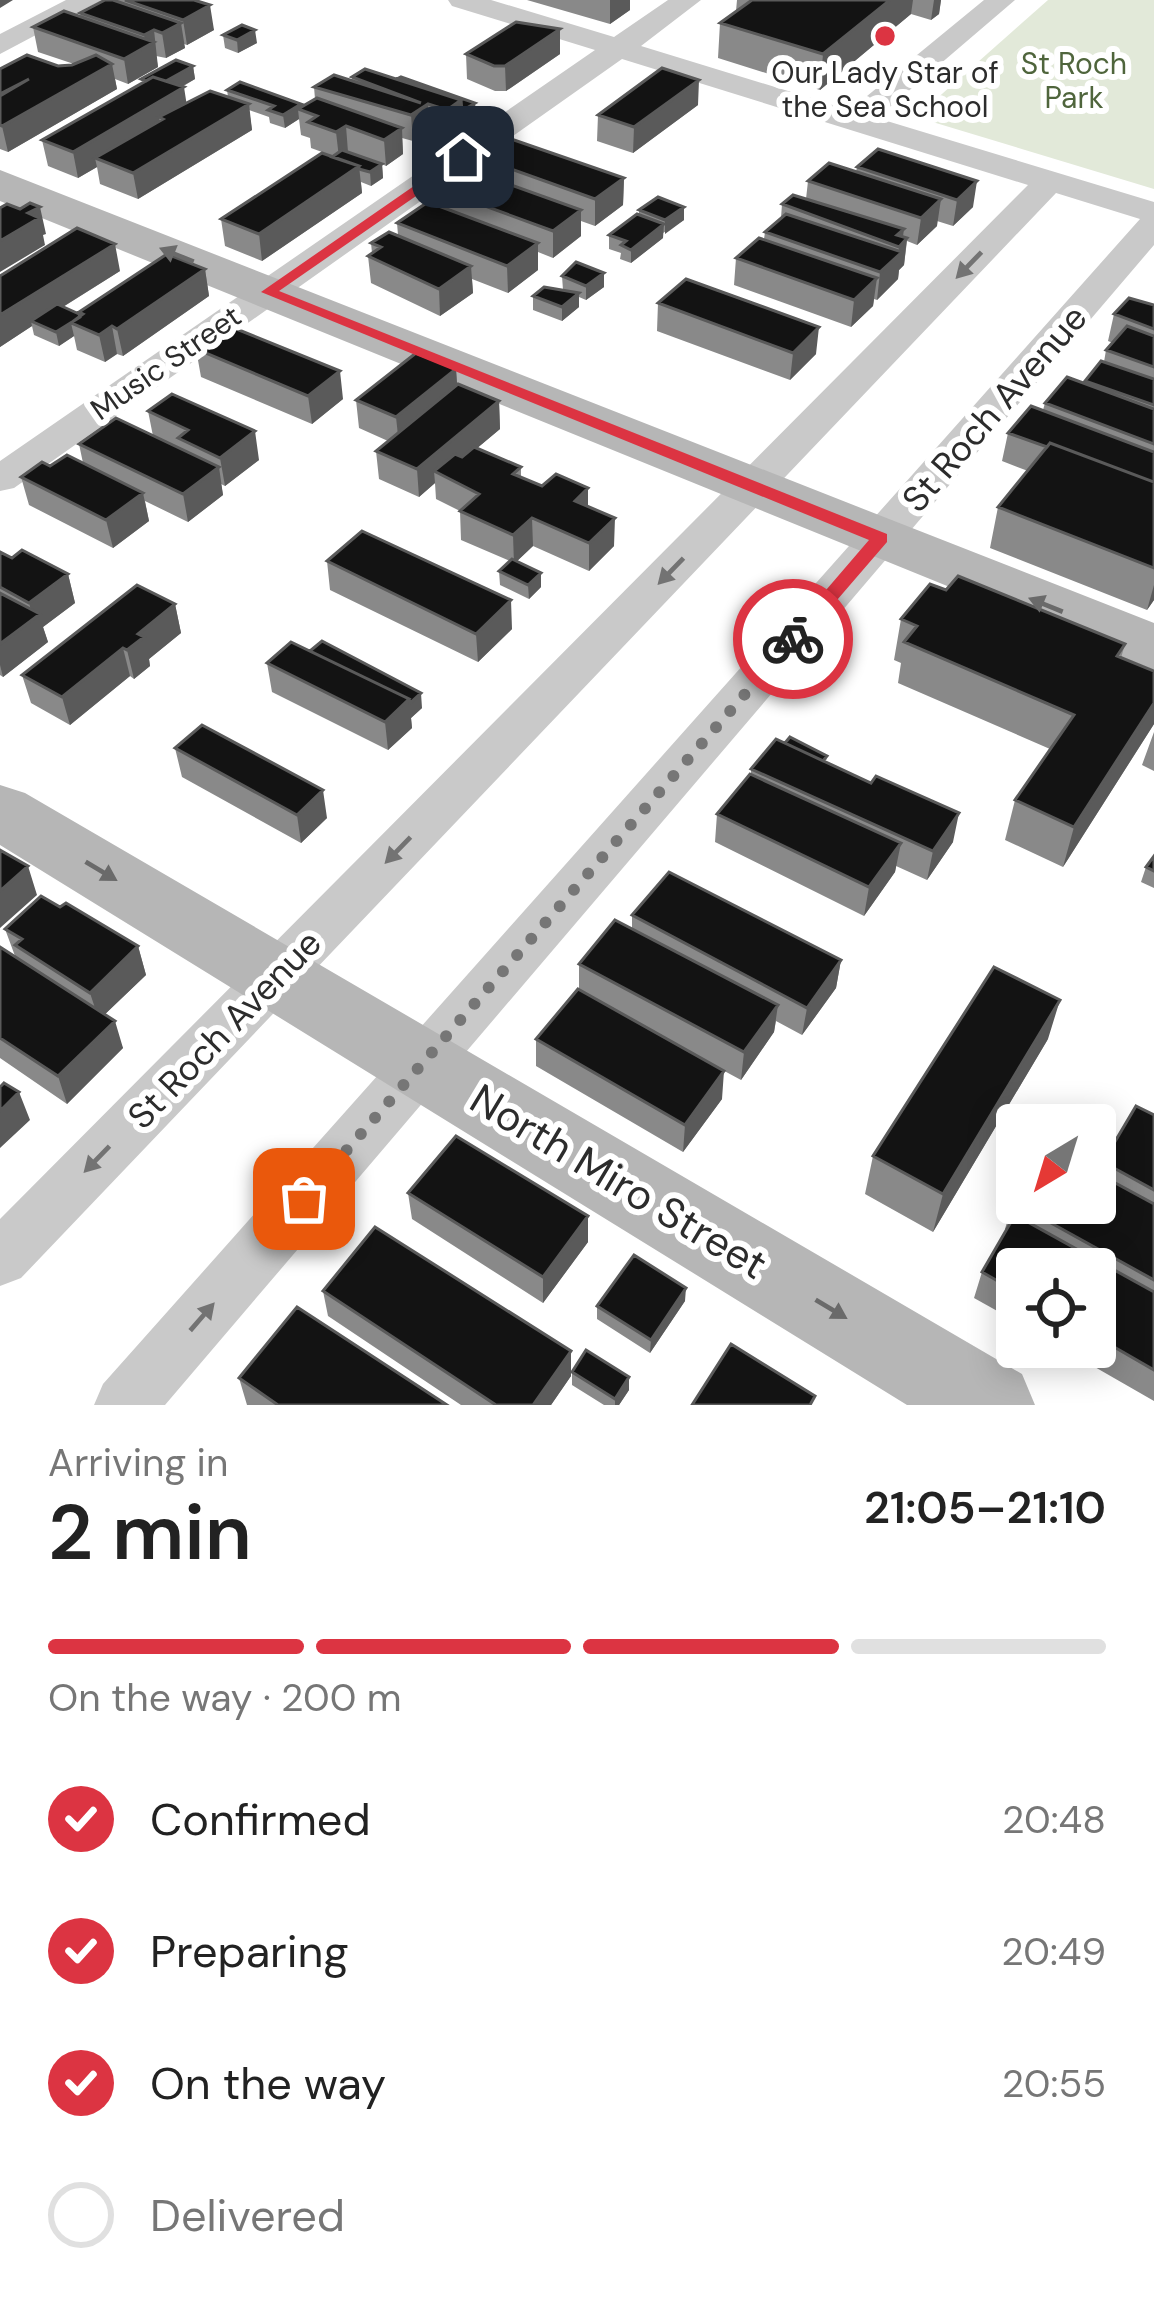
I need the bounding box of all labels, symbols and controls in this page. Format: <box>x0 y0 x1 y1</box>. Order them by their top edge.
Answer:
marker: Our Lady Star of the Sea School <box>872 23 898 49</box>
park label: St Roch Park <box>1021 44 1127 117</box>
place label: Our Lady Star of the Sea School <box>771 53 999 126</box>
pin <box>412 106 514 208</box>
icon: home <box>430 124 496 190</box>
one-way arrow <box>159 245 195 264</box>
one-way arrow <box>955 250 983 279</box>
street label: St Roch Avenue <box>892 295 1097 522</box>
street label: Music Street <box>83 296 249 429</box>
one-way arrow <box>657 556 685 585</box>
courier <box>733 579 853 699</box>
one-way arrow <box>1027 594 1063 613</box>
icon: bike <box>760 606 826 672</box>
one-way arrow <box>385 835 413 864</box>
one-way arrow <box>84 860 118 881</box>
street label: St Roch Avenue <box>117 920 331 1139</box>
street label: North Miro Street <box>460 1071 777 1292</box>
north arrow <box>996 1104 1116 1224</box>
map controls <box>996 1104 1116 1368</box>
one-way arrow <box>83 1145 111 1173</box>
pin <box>253 1148 355 1250</box>
icon: bag <box>271 1166 337 1232</box>
button: locate <box>996 1248 1116 1368</box>
one-way arrow <box>814 1298 848 1319</box>
one-way arrow <box>189 1302 215 1332</box>
text: Arriving in <box>48 1437 228 1488</box>
text: 21:05–21:10 <box>864 1478 1106 1537</box>
text: 2 min <box>48 1482 252 1583</box>
text: On the way · 200 m <box>48 1672 402 1723</box>
icon: check <box>48 1786 114 1852</box>
text: Confirmed <box>150 1790 371 1849</box>
text: 20:48 <box>1002 1794 1106 1845</box>
icon: check <box>48 1918 114 1984</box>
text: Preparing <box>150 1922 349 1981</box>
text: 20:49 <box>1001 1926 1106 1977</box>
icon: check <box>48 2050 114 2116</box>
text: On the way <box>150 2054 386 2113</box>
text: 20:55 <box>1002 2058 1106 2109</box>
text: Delivered <box>150 2186 345 2245</box>

